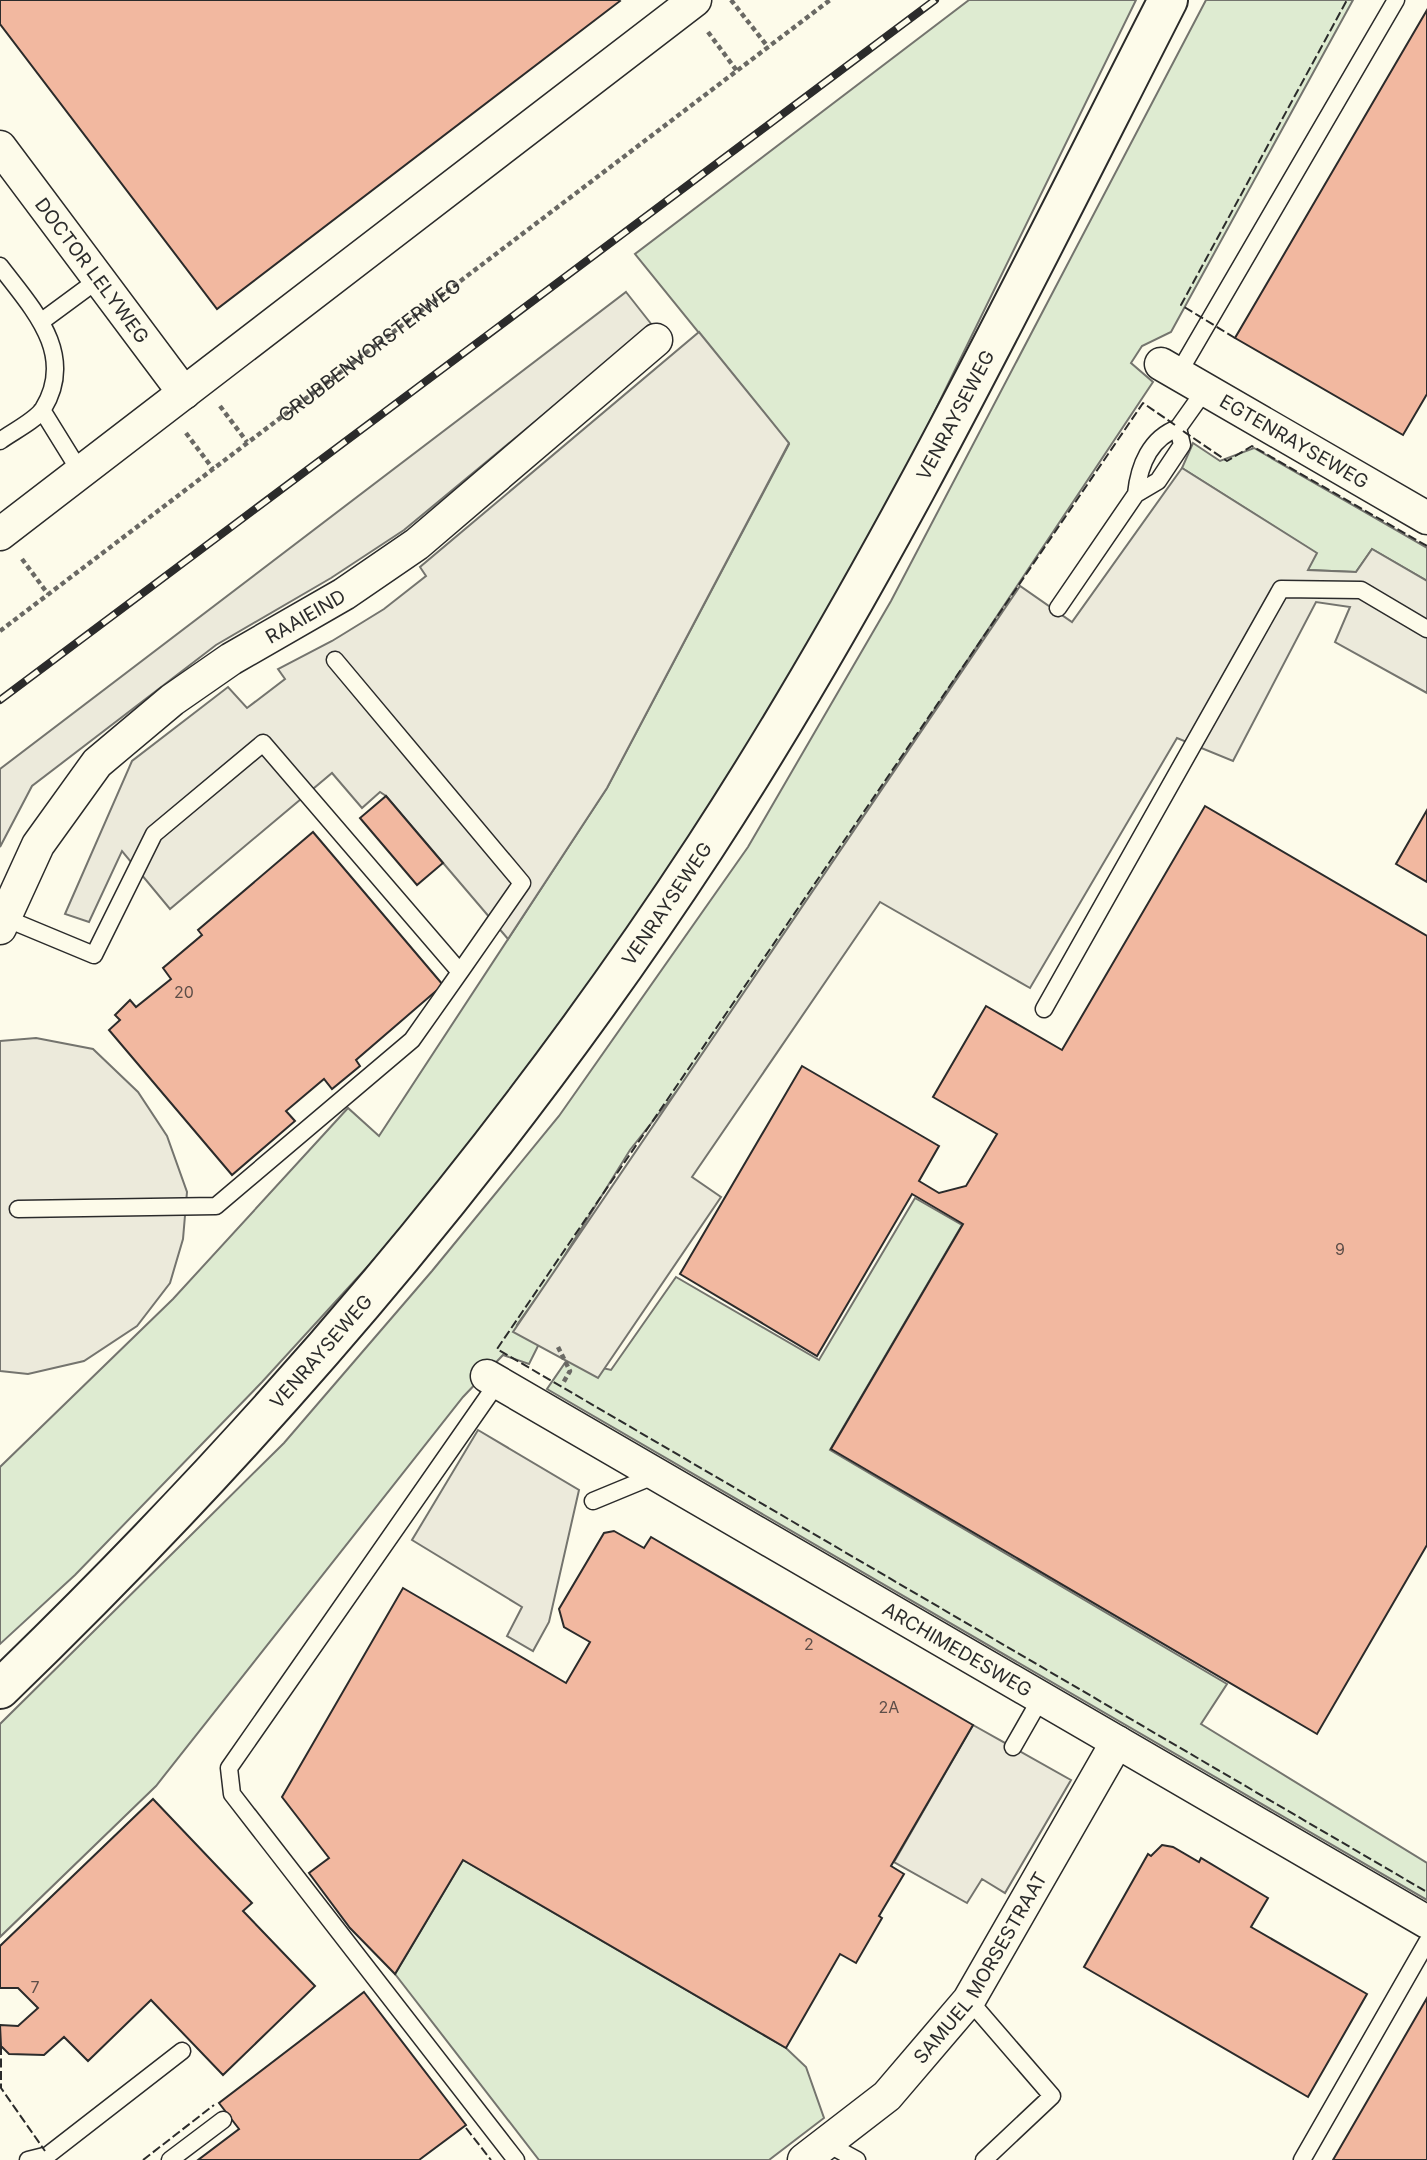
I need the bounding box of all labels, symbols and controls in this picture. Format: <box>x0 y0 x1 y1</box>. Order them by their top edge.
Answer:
street label: DOCTOR LELYWEG <box>30 193 154 347</box>
street label: GRUBBENVORSTERWEG <box>274 274 465 427</box>
street label: VENRAYSEWEG <box>912 346 999 484</box>
street label: EGTENRAYSEWEG <box>1216 389 1373 493</box>
street label: RAAIEIND <box>261 584 350 648</box>
street label: VENRAYSEWEG <box>617 838 716 970</box>
house number: 20 <box>174 982 194 1002</box>
house number: 9 <box>1335 1239 1345 1259</box>
street label: VENRAYSEWEG <box>265 1290 377 1413</box>
street label: ARCHIMEDESWEG <box>879 1597 1036 1702</box>
house number: 2 <box>804 1634 814 1654</box>
house number: 2A <box>879 1697 899 1717</box>
street label: SAMUEL MORSESTRAAT <box>908 1868 1051 2068</box>
house number: 7 <box>30 1977 40 1997</box>

